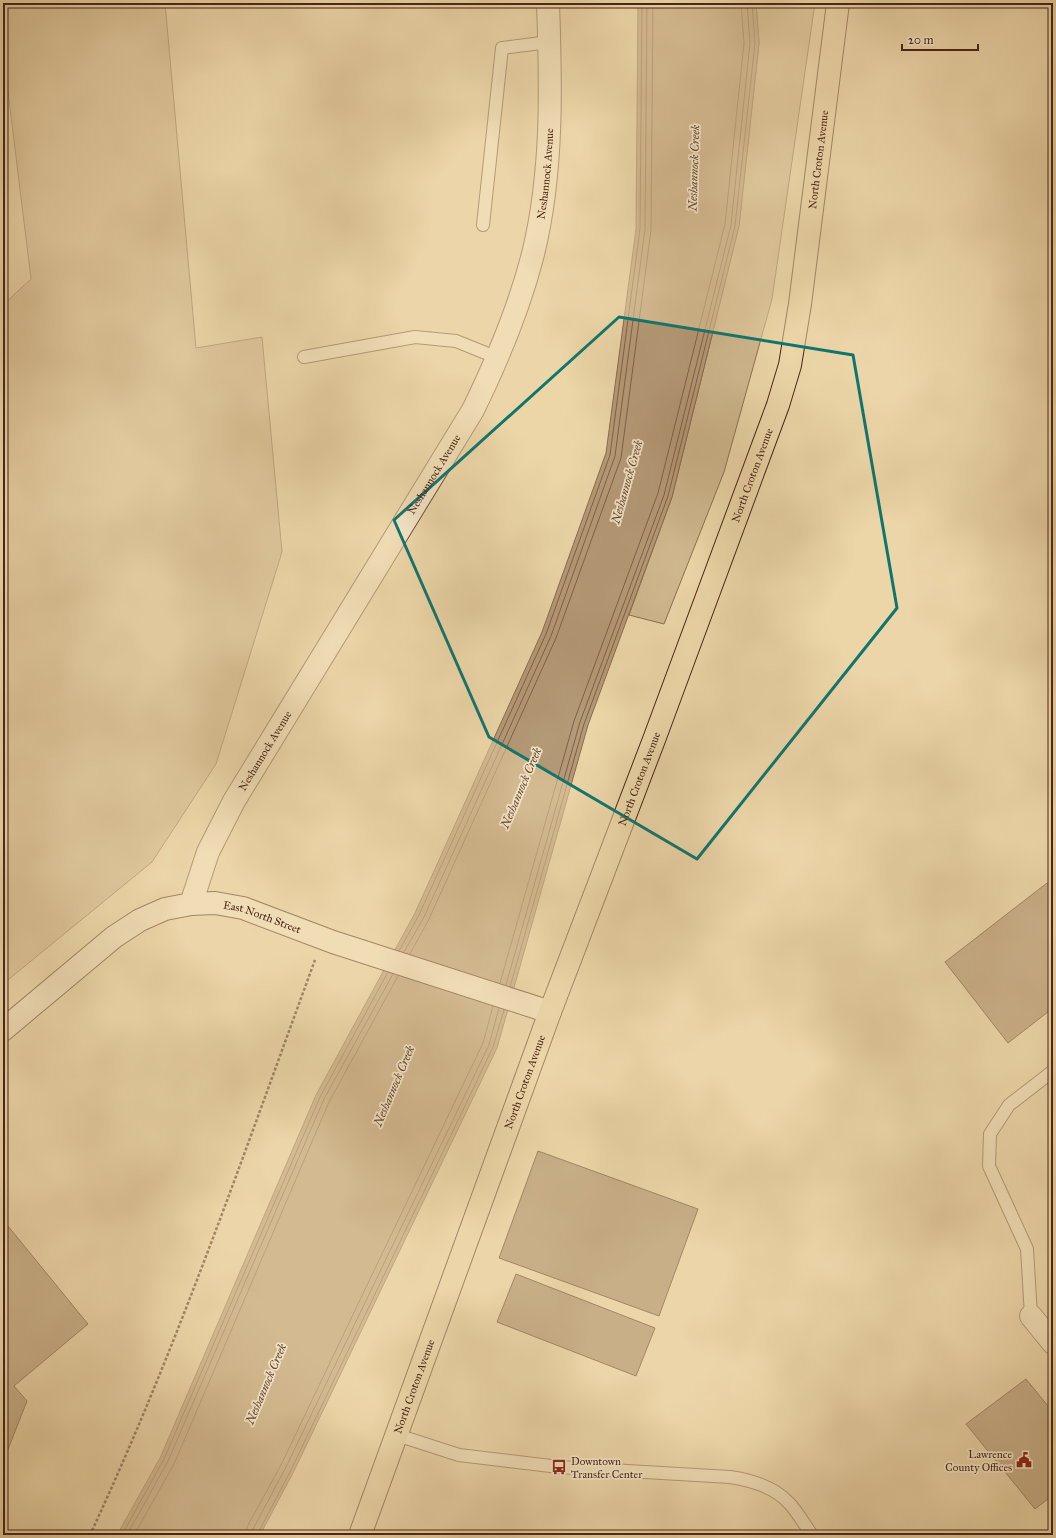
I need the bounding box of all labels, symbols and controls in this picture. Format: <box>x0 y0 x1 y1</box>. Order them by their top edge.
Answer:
scale bar <box>902 26 978 52</box>
text: 20 m <box>908 33 934 47</box>
street label: North Croton Avenue <box>806 109 831 210</box>
water label: Neshannock Creek <box>685 124 703 212</box>
street label: Neshannock Avenue <box>534 128 556 220</box>
street label: North Croton Avenue <box>729 426 776 524</box>
street label: Neshannock Avenue <box>404 431 463 517</box>
water label: Neshannock Creek <box>608 438 646 526</box>
street label: Neshannock Avenue <box>235 708 294 793</box>
street label: North Croton Avenue <box>615 730 663 828</box>
water label: Neshannock Creek <box>497 745 545 831</box>
street label: East North Street <box>222 898 303 936</box>
street label: North Croton Avenue <box>501 1033 548 1131</box>
water label: Neshannock Creek <box>370 1043 418 1129</box>
street label: North Croton Avenue <box>391 1337 437 1435</box>
water label: Neshannock Creek <box>242 1341 290 1427</box>
place label: Lawrence County Offices <box>945 1448 1012 1474</box>
public building icon: Lawrence County Offices <box>1015 1451 1033 1469</box>
place label: Downtown Transfer Center <box>571 1455 643 1481</box>
bus stop icon: Downtown Transfer Center <box>550 1458 568 1476</box>

